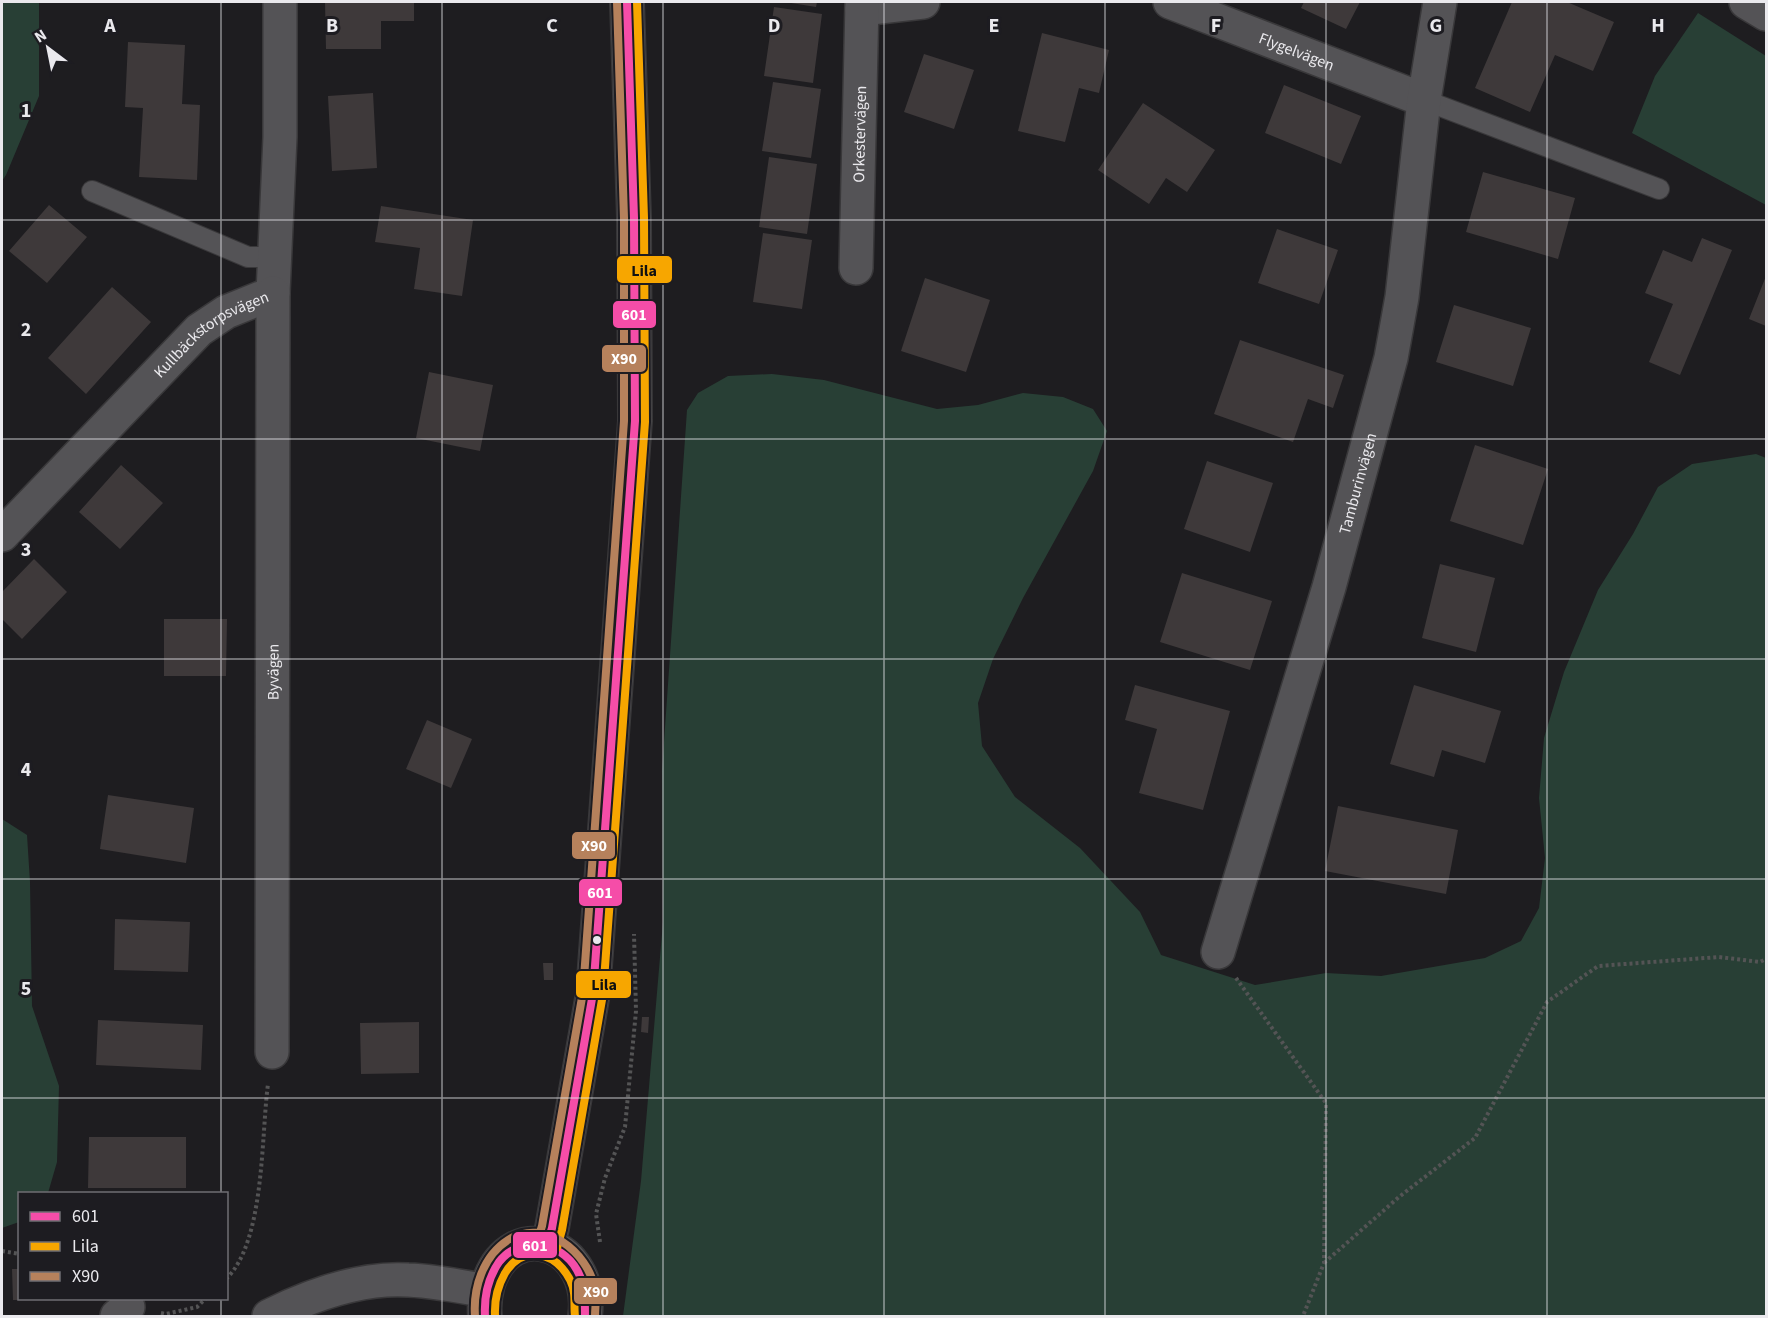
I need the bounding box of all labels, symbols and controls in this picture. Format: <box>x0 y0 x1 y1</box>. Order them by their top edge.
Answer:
text: A <box>103 12 116 40</box>
text: B <box>326 12 338 40</box>
text: C <box>546 12 558 40</box>
text: D <box>768 12 780 40</box>
text: E <box>989 12 999 40</box>
text: F <box>1211 12 1221 40</box>
text: G <box>1430 12 1442 40</box>
text: H <box>1651 12 1665 40</box>
north arrow <box>18 18 78 78</box>
text: N <box>30 24 51 48</box>
street label: Flygelvägen <box>1256 27 1337 76</box>
street label: Orkestervägen <box>848 85 872 183</box>
text: 1 <box>21 97 31 125</box>
line badge: Lila <box>616 255 673 284</box>
text: Lila <box>631 260 657 282</box>
street label: Kullbäckstorpsvägen <box>149 286 272 383</box>
line badge: 601 <box>612 300 657 329</box>
text: 601 <box>621 304 647 326</box>
text: 2 <box>21 316 31 344</box>
line badge: X90 <box>601 344 647 373</box>
text: X90 <box>611 348 637 370</box>
street label: Tamburinvägen <box>1334 430 1382 537</box>
text: 3 <box>21 536 31 564</box>
street label: Byvägen <box>262 644 285 700</box>
text: 4 <box>21 756 32 784</box>
line badge: X90 <box>571 831 616 860</box>
text: X90 <box>581 835 607 857</box>
line badge: 601 <box>578 878 623 907</box>
text: 601 <box>587 882 613 904</box>
unlabelled marker <box>591 934 603 946</box>
line badge: Lila <box>575 970 632 999</box>
text: Lila <box>591 974 617 996</box>
text: 5 <box>21 975 31 1003</box>
legend <box>18 1192 228 1300</box>
text: 601 <box>72 1204 99 1229</box>
line badge: 601 <box>512 1231 558 1259</box>
text: Lila <box>72 1234 99 1259</box>
text: 601 <box>522 1235 548 1257</box>
text: X90 <box>72 1264 99 1289</box>
line badge: X90 <box>573 1277 618 1305</box>
text: X90 <box>583 1281 609 1303</box>

